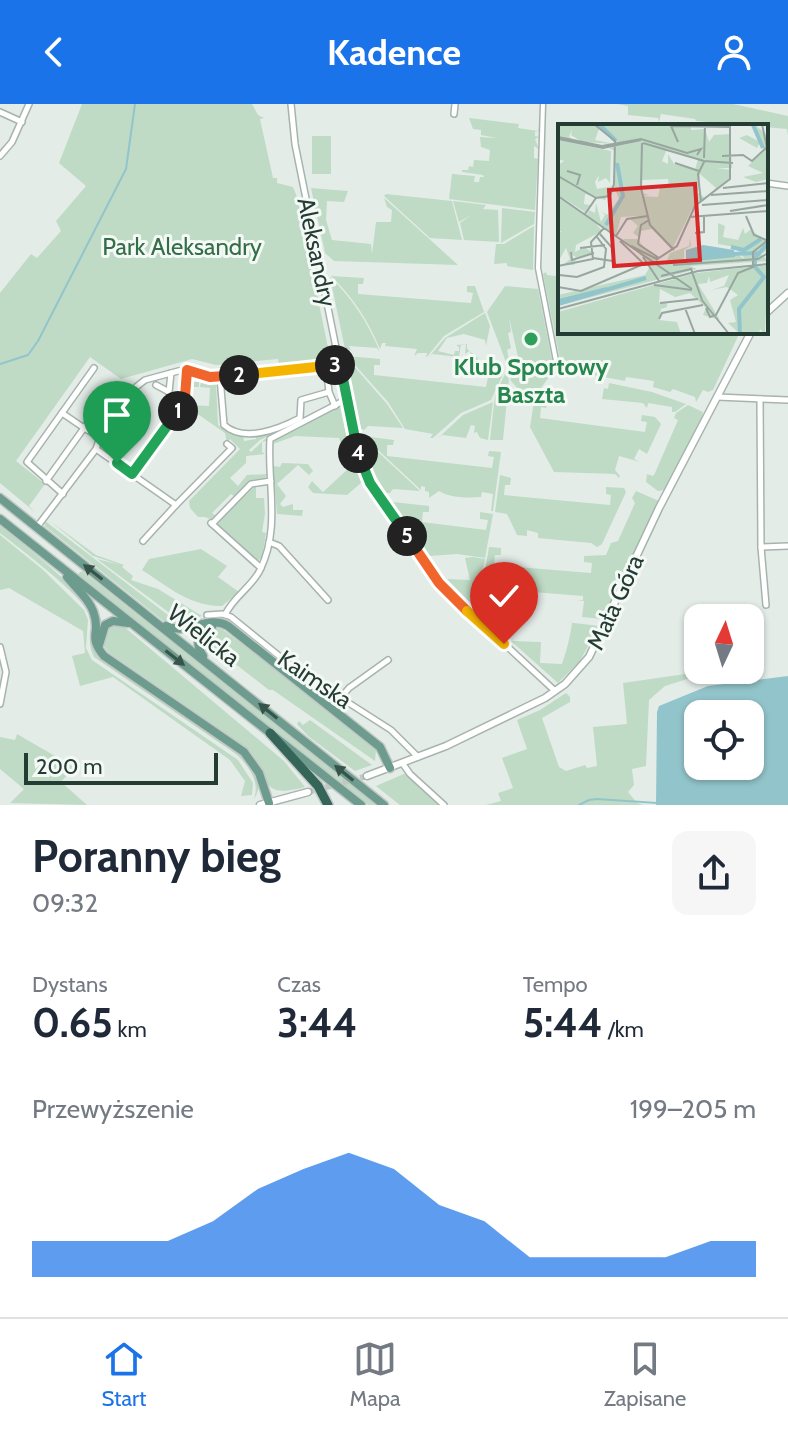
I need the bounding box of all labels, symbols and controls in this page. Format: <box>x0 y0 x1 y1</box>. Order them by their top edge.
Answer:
icon: back <box>32 30 76 74</box>
text: Kadence <box>327 30 461 74</box>
icon: person <box>712 30 756 74</box>
inset map <box>558 124 768 334</box>
street label: Aleksandry <box>291 195 343 309</box>
park label: Park Aleksandry <box>102 232 262 261</box>
marker: Klub Sportowy Baszta <box>522 330 540 348</box>
pin: 3 <box>315 345 355 385</box>
text: 3 <box>329 351 341 378</box>
place label: Klub Sportowy Baszta <box>454 352 609 409</box>
pin: 2 <box>219 355 259 395</box>
text: 2 <box>233 361 245 388</box>
pin <box>83 381 151 463</box>
pin: 1 <box>158 391 198 431</box>
icon: arrive <box>95 393 139 437</box>
text: 1 <box>174 397 182 424</box>
pin: 4 <box>338 433 378 473</box>
text: 4 <box>351 439 365 466</box>
pin: 5 <box>387 516 427 556</box>
text: 5 <box>401 522 413 549</box>
street label: Mała Góra <box>580 549 650 654</box>
pin <box>470 562 538 644</box>
one-way arrow <box>83 565 103 581</box>
icon: check <box>482 574 526 618</box>
street label: Wielicka <box>162 598 246 673</box>
north arrow <box>684 604 764 684</box>
map controls <box>684 604 764 780</box>
street label: Kaimska <box>272 644 358 715</box>
one-way arrow <box>165 649 185 665</box>
button: locate <box>684 700 764 780</box>
one-way arrow <box>258 704 278 720</box>
scale bar <box>24 749 218 785</box>
text: 200 m <box>36 753 102 780</box>
one-way arrow <box>334 765 354 782</box>
text: Poranny bieg <box>32 830 281 883</box>
button: share <box>672 831 756 915</box>
text: 09:32 <box>32 887 98 919</box>
text: Dystans <box>32 971 108 998</box>
text: Czas <box>277 971 321 998</box>
text: Tempo <box>523 971 588 998</box>
text: 0.65 <box>32 998 113 1047</box>
text: 3:44 <box>277 998 357 1047</box>
text: 5:44 <box>523 998 603 1047</box>
text: km <box>113 1016 147 1043</box>
text: /km <box>603 1016 644 1043</box>
text: Przewyższenie <box>32 1093 194 1125</box>
text: 199–205 m <box>630 1093 756 1125</box>
tab: Start <box>102 1337 146 1412</box>
tab: Mapa <box>350 1337 401 1412</box>
tab: Zapisane <box>604 1337 686 1412</box>

